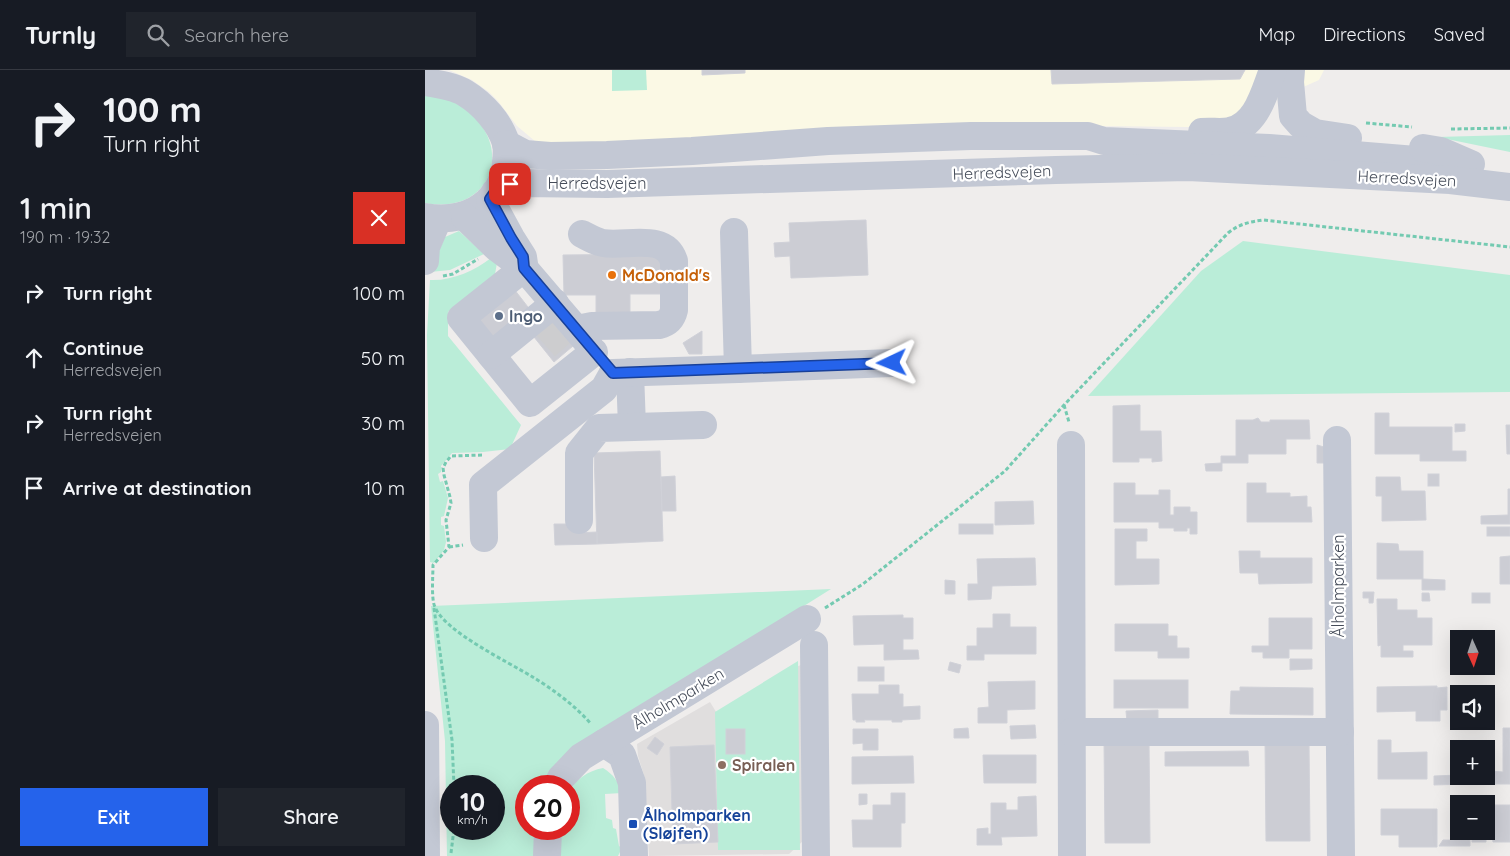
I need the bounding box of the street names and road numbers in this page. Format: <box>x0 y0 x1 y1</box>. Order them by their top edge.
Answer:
street label: Herredsvejen <box>952 160 1052 184</box>
street label: Herredsvejen <box>1357 165 1457 191</box>
street label: Herredsvejen <box>548 173 646 193</box>
street label: Ålholmparken <box>1328 534 1348 638</box>
street label: Ålholmparken <box>629 663 727 733</box>

